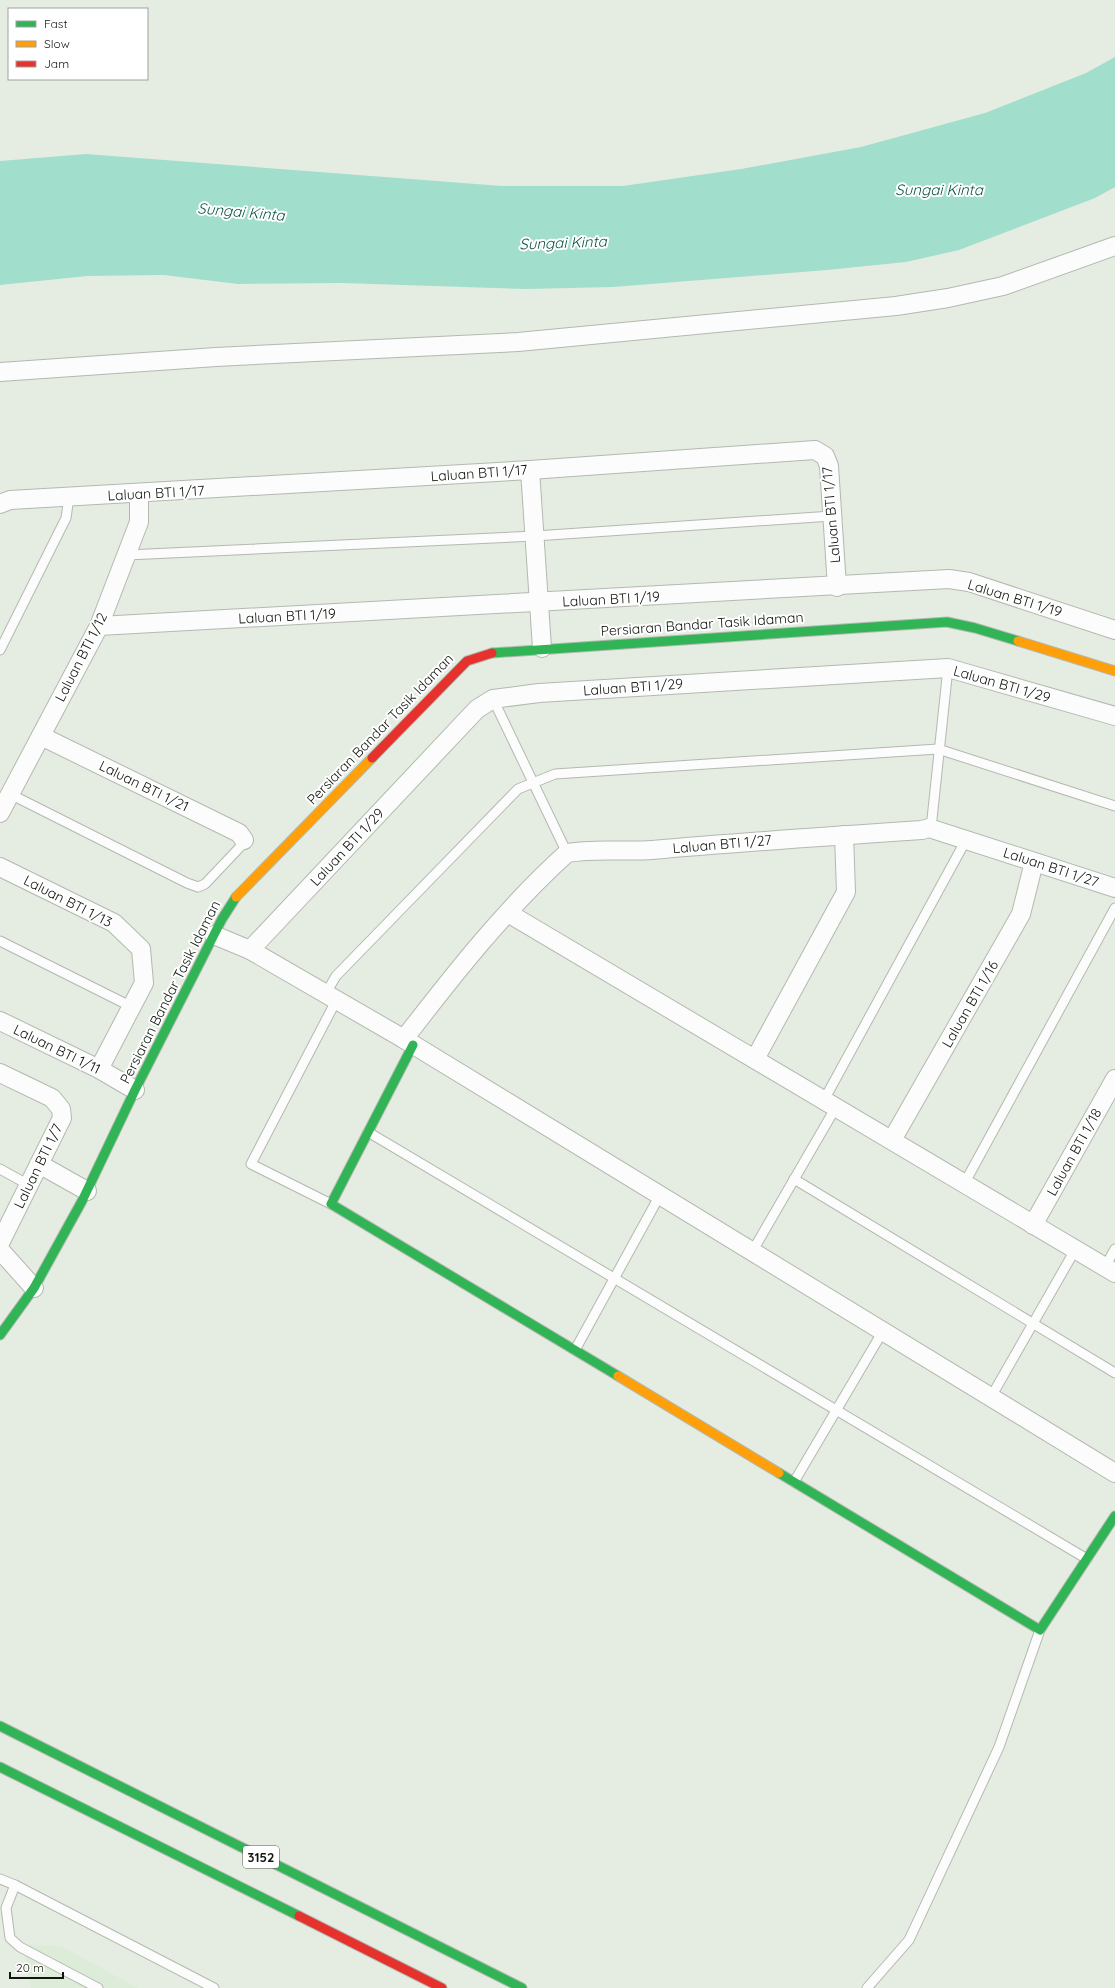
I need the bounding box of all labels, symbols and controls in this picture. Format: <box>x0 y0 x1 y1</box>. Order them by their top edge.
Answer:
legend <box>8 8 148 80</box>
text: Fast <box>44 16 68 31</box>
text: Slow <box>44 36 70 51</box>
text: Jam <box>44 56 69 71</box>
water label: Sungai Kinta <box>895 180 984 199</box>
water label: Sungai Kinta <box>197 198 286 225</box>
water label: Sungai Kinta <box>519 231 608 254</box>
street label: Laluan BTI 1/17 <box>430 461 528 485</box>
street label: Laluan BTI 1/17 <box>818 466 844 564</box>
street label: Laluan BTI 1/17 <box>107 481 205 505</box>
street label: Laluan BTI 1/19 <box>966 575 1064 621</box>
street label: Laluan BTI 1/19 <box>562 587 660 611</box>
street label: Laluan BTI 1/19 <box>238 604 336 628</box>
street label: Persiaran Bandar Tasik Idaman <box>600 608 804 640</box>
street label: Laluan BTI 1/12 <box>51 609 111 705</box>
street label: Persiaran Bandar Tasik Idaman <box>303 650 457 808</box>
street label: Laluan BTI 1/29 <box>951 662 1053 707</box>
street label: Laluan BTI 1/29 <box>582 675 684 699</box>
street label: Laluan BTI 1/21 <box>96 757 192 815</box>
street label: Laluan BTI 1/29 <box>306 804 388 890</box>
street label: Laluan BTI 1/27 <box>672 831 772 857</box>
street label: Laluan BTI 1/27 <box>1001 843 1101 891</box>
street label: Laluan BTI 1/13 <box>21 871 115 931</box>
street label: Persiaran Bandar Tasik Idaman <box>116 897 224 1087</box>
street label: Laluan BTI 1/16 <box>938 957 1002 1051</box>
street label: Laluan BTI 1/11 <box>10 1020 104 1078</box>
street label: Laluan BTI 1/18 <box>1043 1105 1105 1199</box>
street label: Laluan BTI 1/7 <box>10 1121 66 1211</box>
road number: 3152 <box>243 1846 279 1868</box>
scale bar <box>10 1954 63 1980</box>
text: 20 m <box>16 1960 44 1975</box>

